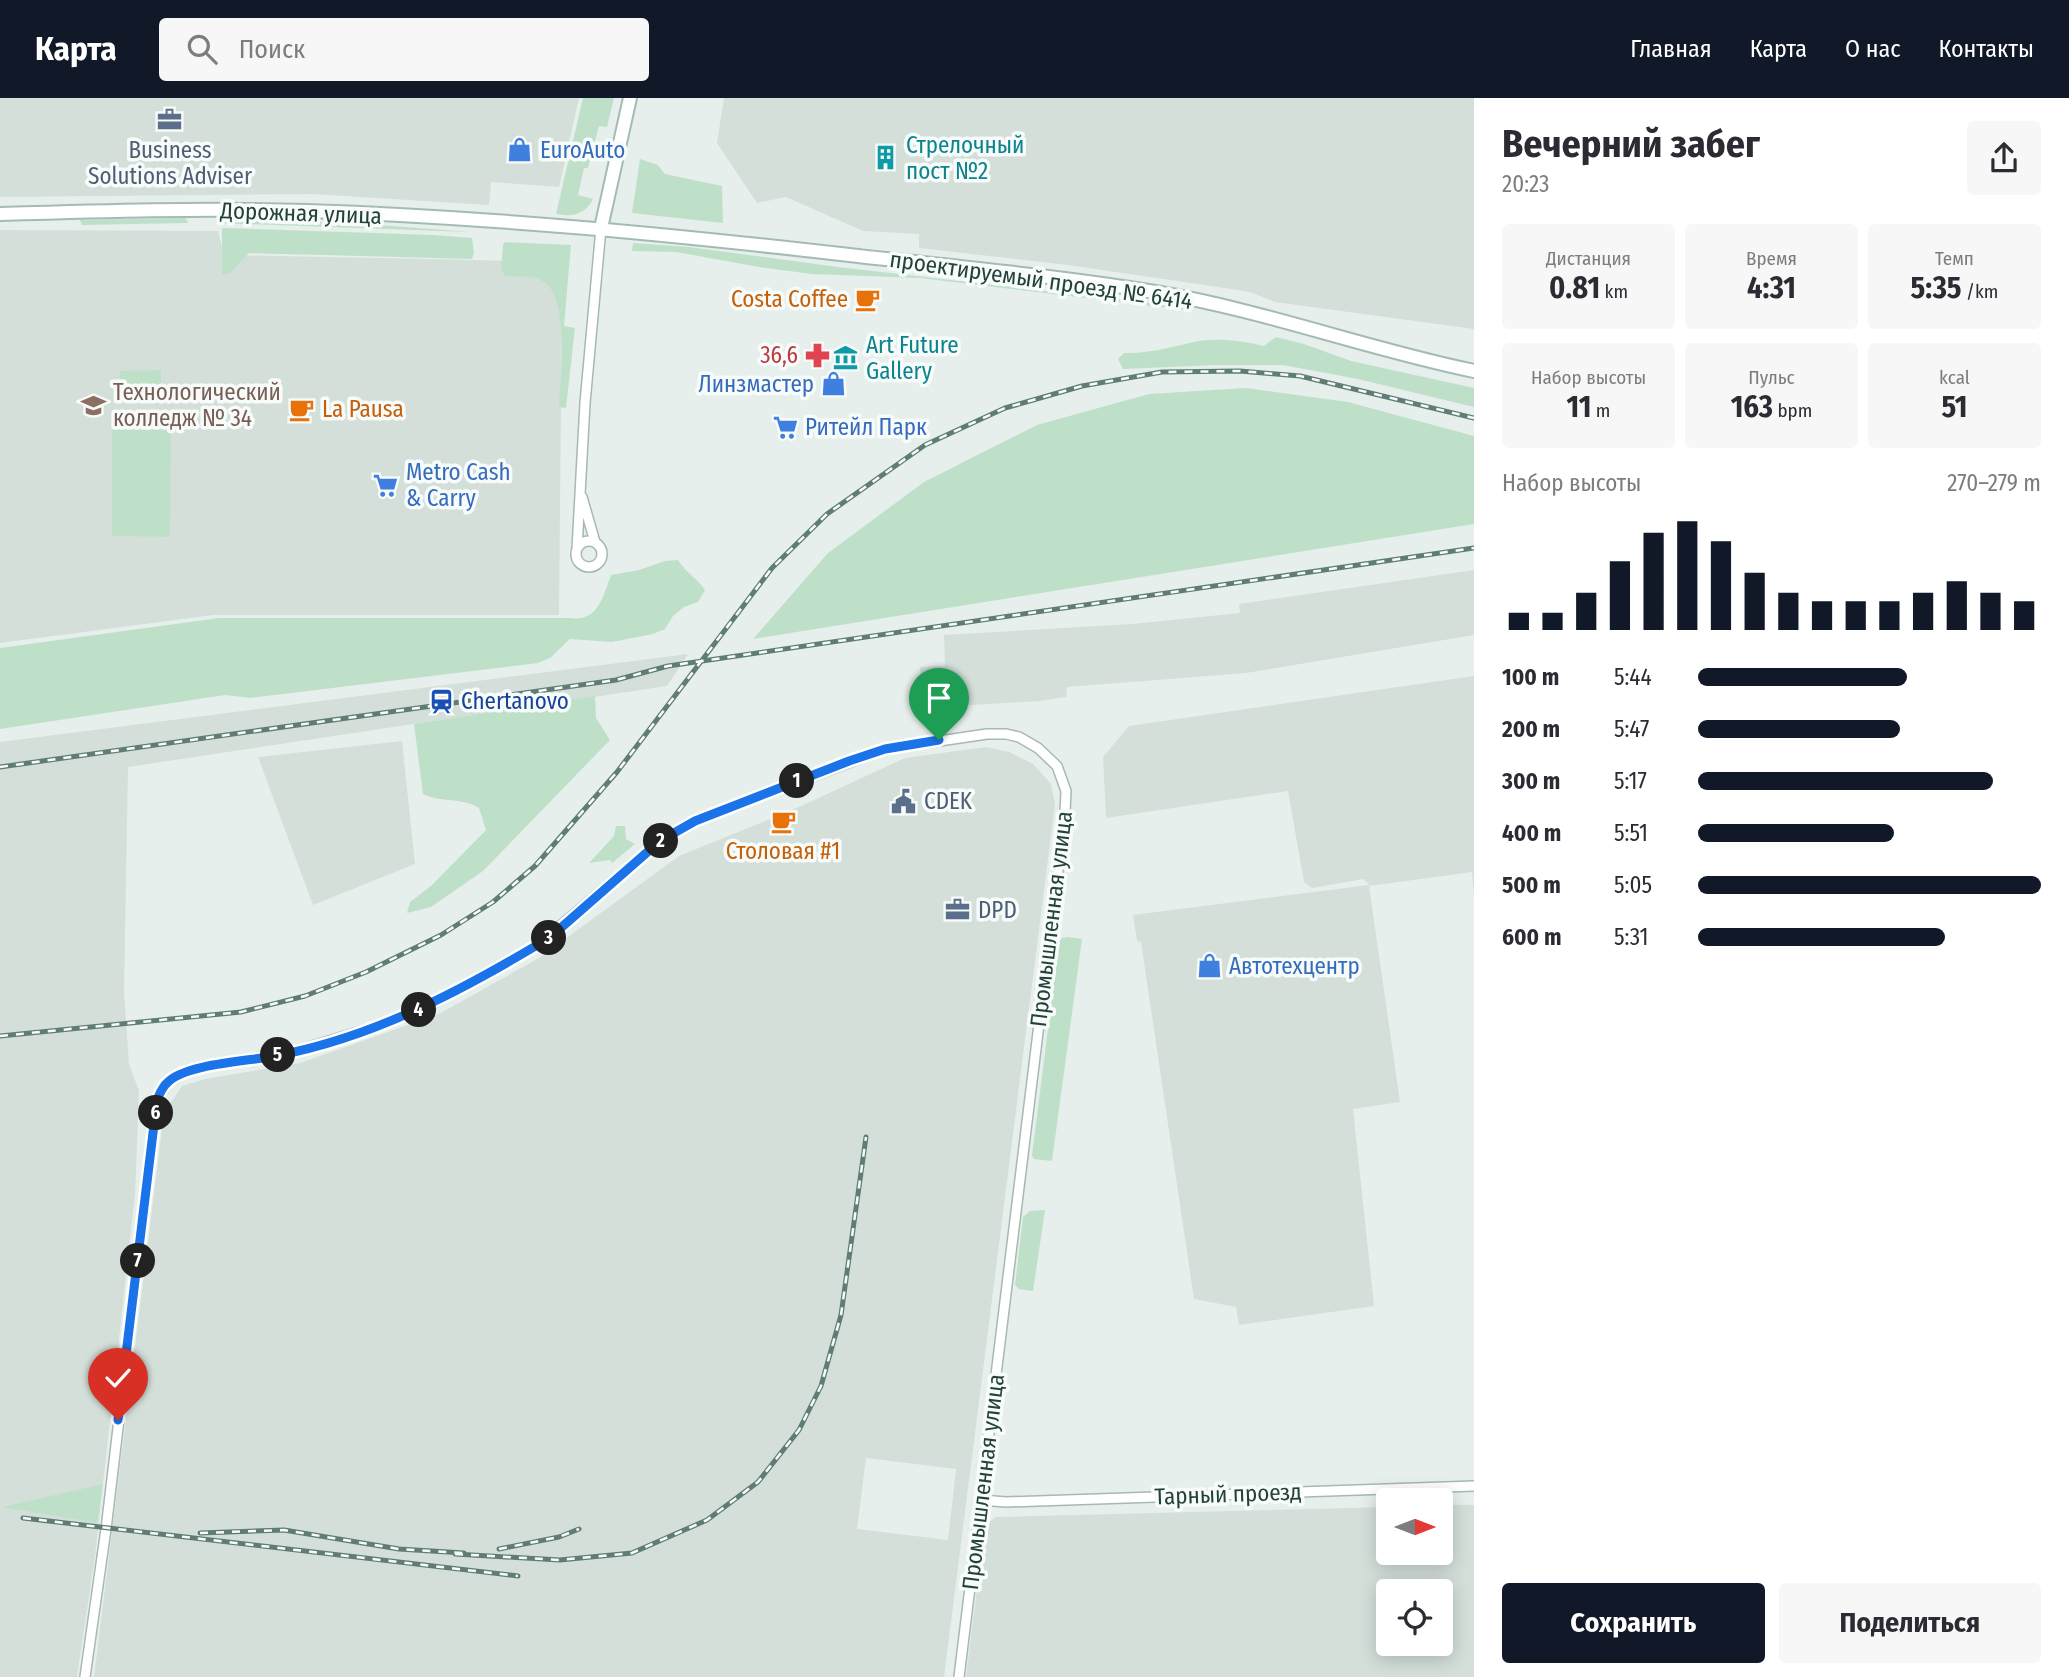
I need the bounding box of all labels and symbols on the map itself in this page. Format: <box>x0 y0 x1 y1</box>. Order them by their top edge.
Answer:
office icon: Business Solutions Adviser <box>156 106 184 134</box>
place label: Стрелочный пост №2 <box>906 131 1024 185</box>
place label: Business Solutions Adviser <box>88 136 252 190</box>
shop icon: EuroAuto <box>506 136 534 164</box>
place label: EuroAuto <box>540 136 625 164</box>
building icon: Стрелочный пост №2 <box>872 144 900 172</box>
street label: Дорожная улица <box>219 196 382 230</box>
street label: проектируемый проезд № 6414 <box>888 245 1194 315</box>
place label: Costa Coffee <box>731 285 848 313</box>
cafe icon: Costa Coffee <box>854 285 882 313</box>
place label: Art Future Gallery <box>866 331 959 385</box>
place label: 36,6 <box>760 341 798 369</box>
pharmacy icon: 36,6 <box>804 341 832 369</box>
museum icon: Art Future Gallery <box>832 344 860 372</box>
place label: Линзмастер <box>698 370 814 398</box>
shop icon: Линзмастер <box>820 370 848 398</box>
place label: Технологический колледж № 34 <box>113 378 281 432</box>
school or university icon: Технологический колледж № 34 <box>79 391 107 419</box>
cafe icon: La Pausa <box>288 395 316 423</box>
place label: La Pausa <box>322 395 404 423</box>
supermarket icon: Ритейл Парк <box>771 413 799 441</box>
place label: Ритейл Парк <box>805 413 927 441</box>
place label: Metro Cash & Carry <box>406 458 511 512</box>
supermarket icon: Metro Cash & Carry <box>372 471 400 499</box>
pin <box>909 668 969 740</box>
station icon: Chertanovo <box>427 687 455 715</box>
place label: Chertanovo <box>461 687 569 715</box>
pin: 1 <box>780 764 814 798</box>
public building icon: CDEK <box>890 787 918 815</box>
place label: CDEK <box>924 787 973 815</box>
cafe icon: Столовая #1 <box>769 807 797 835</box>
street label: Промышленная улица <box>1024 809 1078 1029</box>
pin: 2 <box>644 824 678 858</box>
place label: Столовая #1 <box>726 837 840 865</box>
office icon: DPD <box>944 896 972 924</box>
place label: DPD <box>978 896 1017 924</box>
pin: 3 <box>532 920 566 956</box>
shop icon: Автотехцентр <box>1195 952 1223 980</box>
place label: Автотехцентр <box>1229 952 1360 980</box>
pin: 4 <box>402 992 436 1028</box>
pin: 5 <box>260 1038 296 1072</box>
pin: 6 <box>138 1096 174 1130</box>
pin: 7 <box>120 1244 156 1278</box>
pin <box>88 1348 148 1420</box>
street label: Промышленная улица <box>956 1372 1010 1592</box>
street label: Тарный проезд <box>1154 1477 1302 1511</box>
north arrow <box>1376 1488 1452 1564</box>

